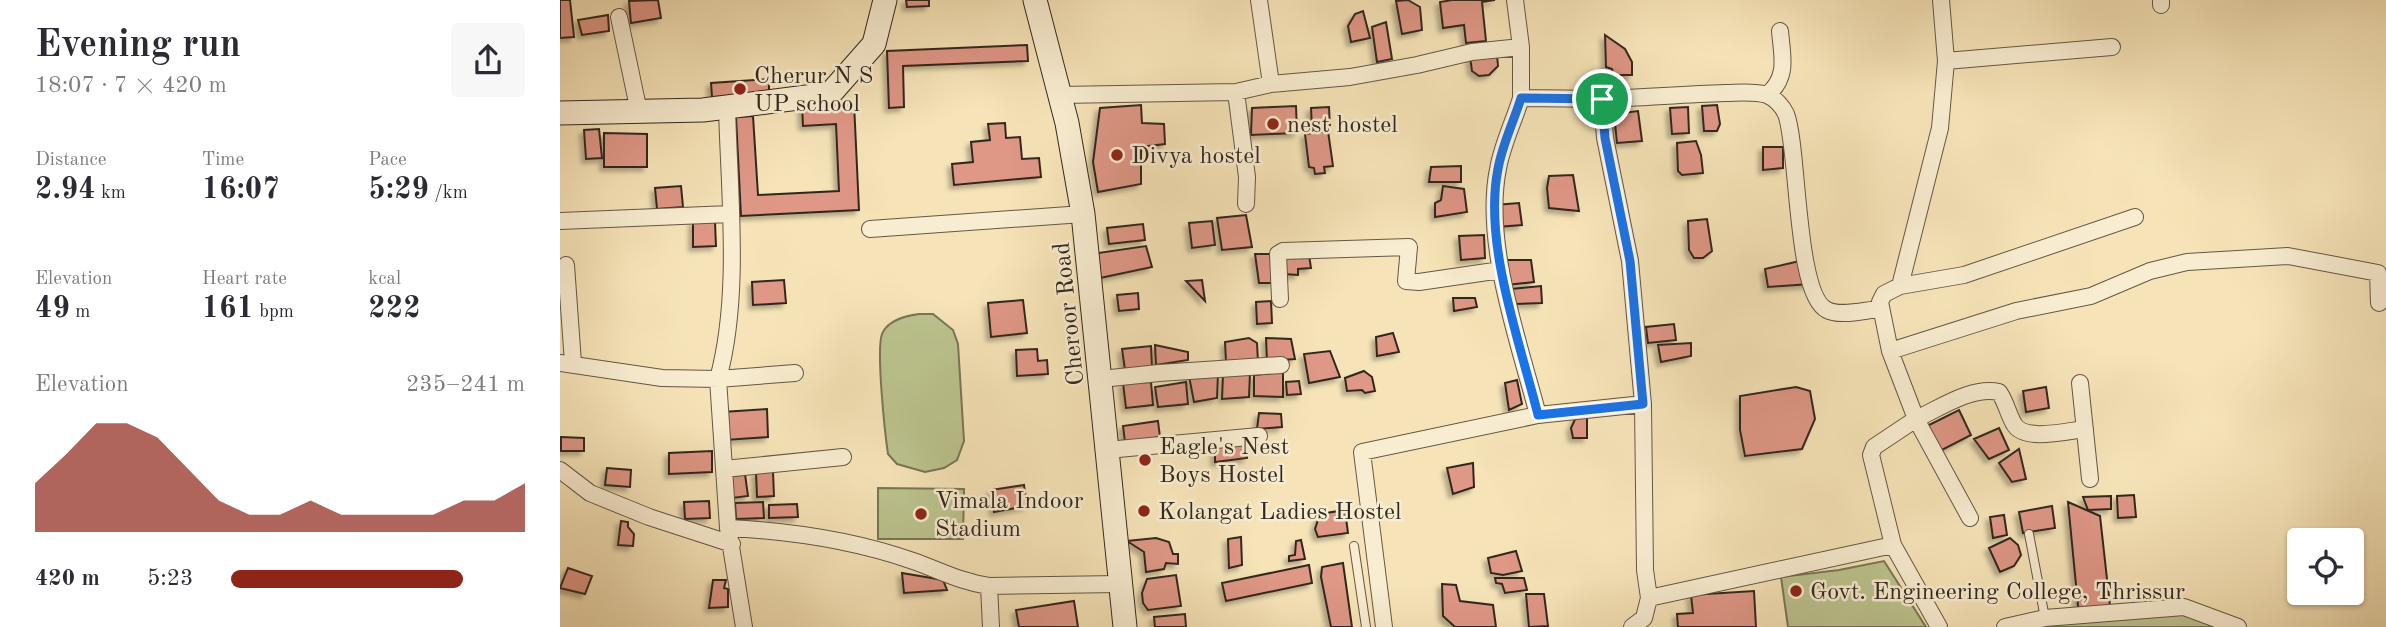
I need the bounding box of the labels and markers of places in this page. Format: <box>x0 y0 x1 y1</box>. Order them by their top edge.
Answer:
place label: Cherur N S UP school <box>754 65 873 117</box>
pin <box>1572 69 1632 129</box>
marker: Cherur N S UP school <box>732 81 748 97</box>
place label: nest hostel <box>1287 114 1398 138</box>
marker: nest hostel <box>1265 116 1281 132</box>
place label: Divya hostel <box>1131 145 1261 169</box>
marker: Divya hostel <box>1109 147 1125 163</box>
place label: Eagle's Nest Boys Hostel <box>1159 436 1289 488</box>
marker: Eagle's Nest Boys Hostel <box>1137 452 1153 468</box>
place label: Vimala Indoor Stadium <box>935 490 1084 542</box>
place label: Kolangat Ladies Hostel <box>1158 501 1402 525</box>
marker: Kolangat Ladies Hostel <box>1136 503 1152 519</box>
marker: Vimala Indoor Stadium <box>913 506 929 522</box>
place label: Govt. Engineering College, Thrissur <box>1810 581 2185 605</box>
marker: Govt. Engineering College, Thrissur <box>1788 583 1804 599</box>

